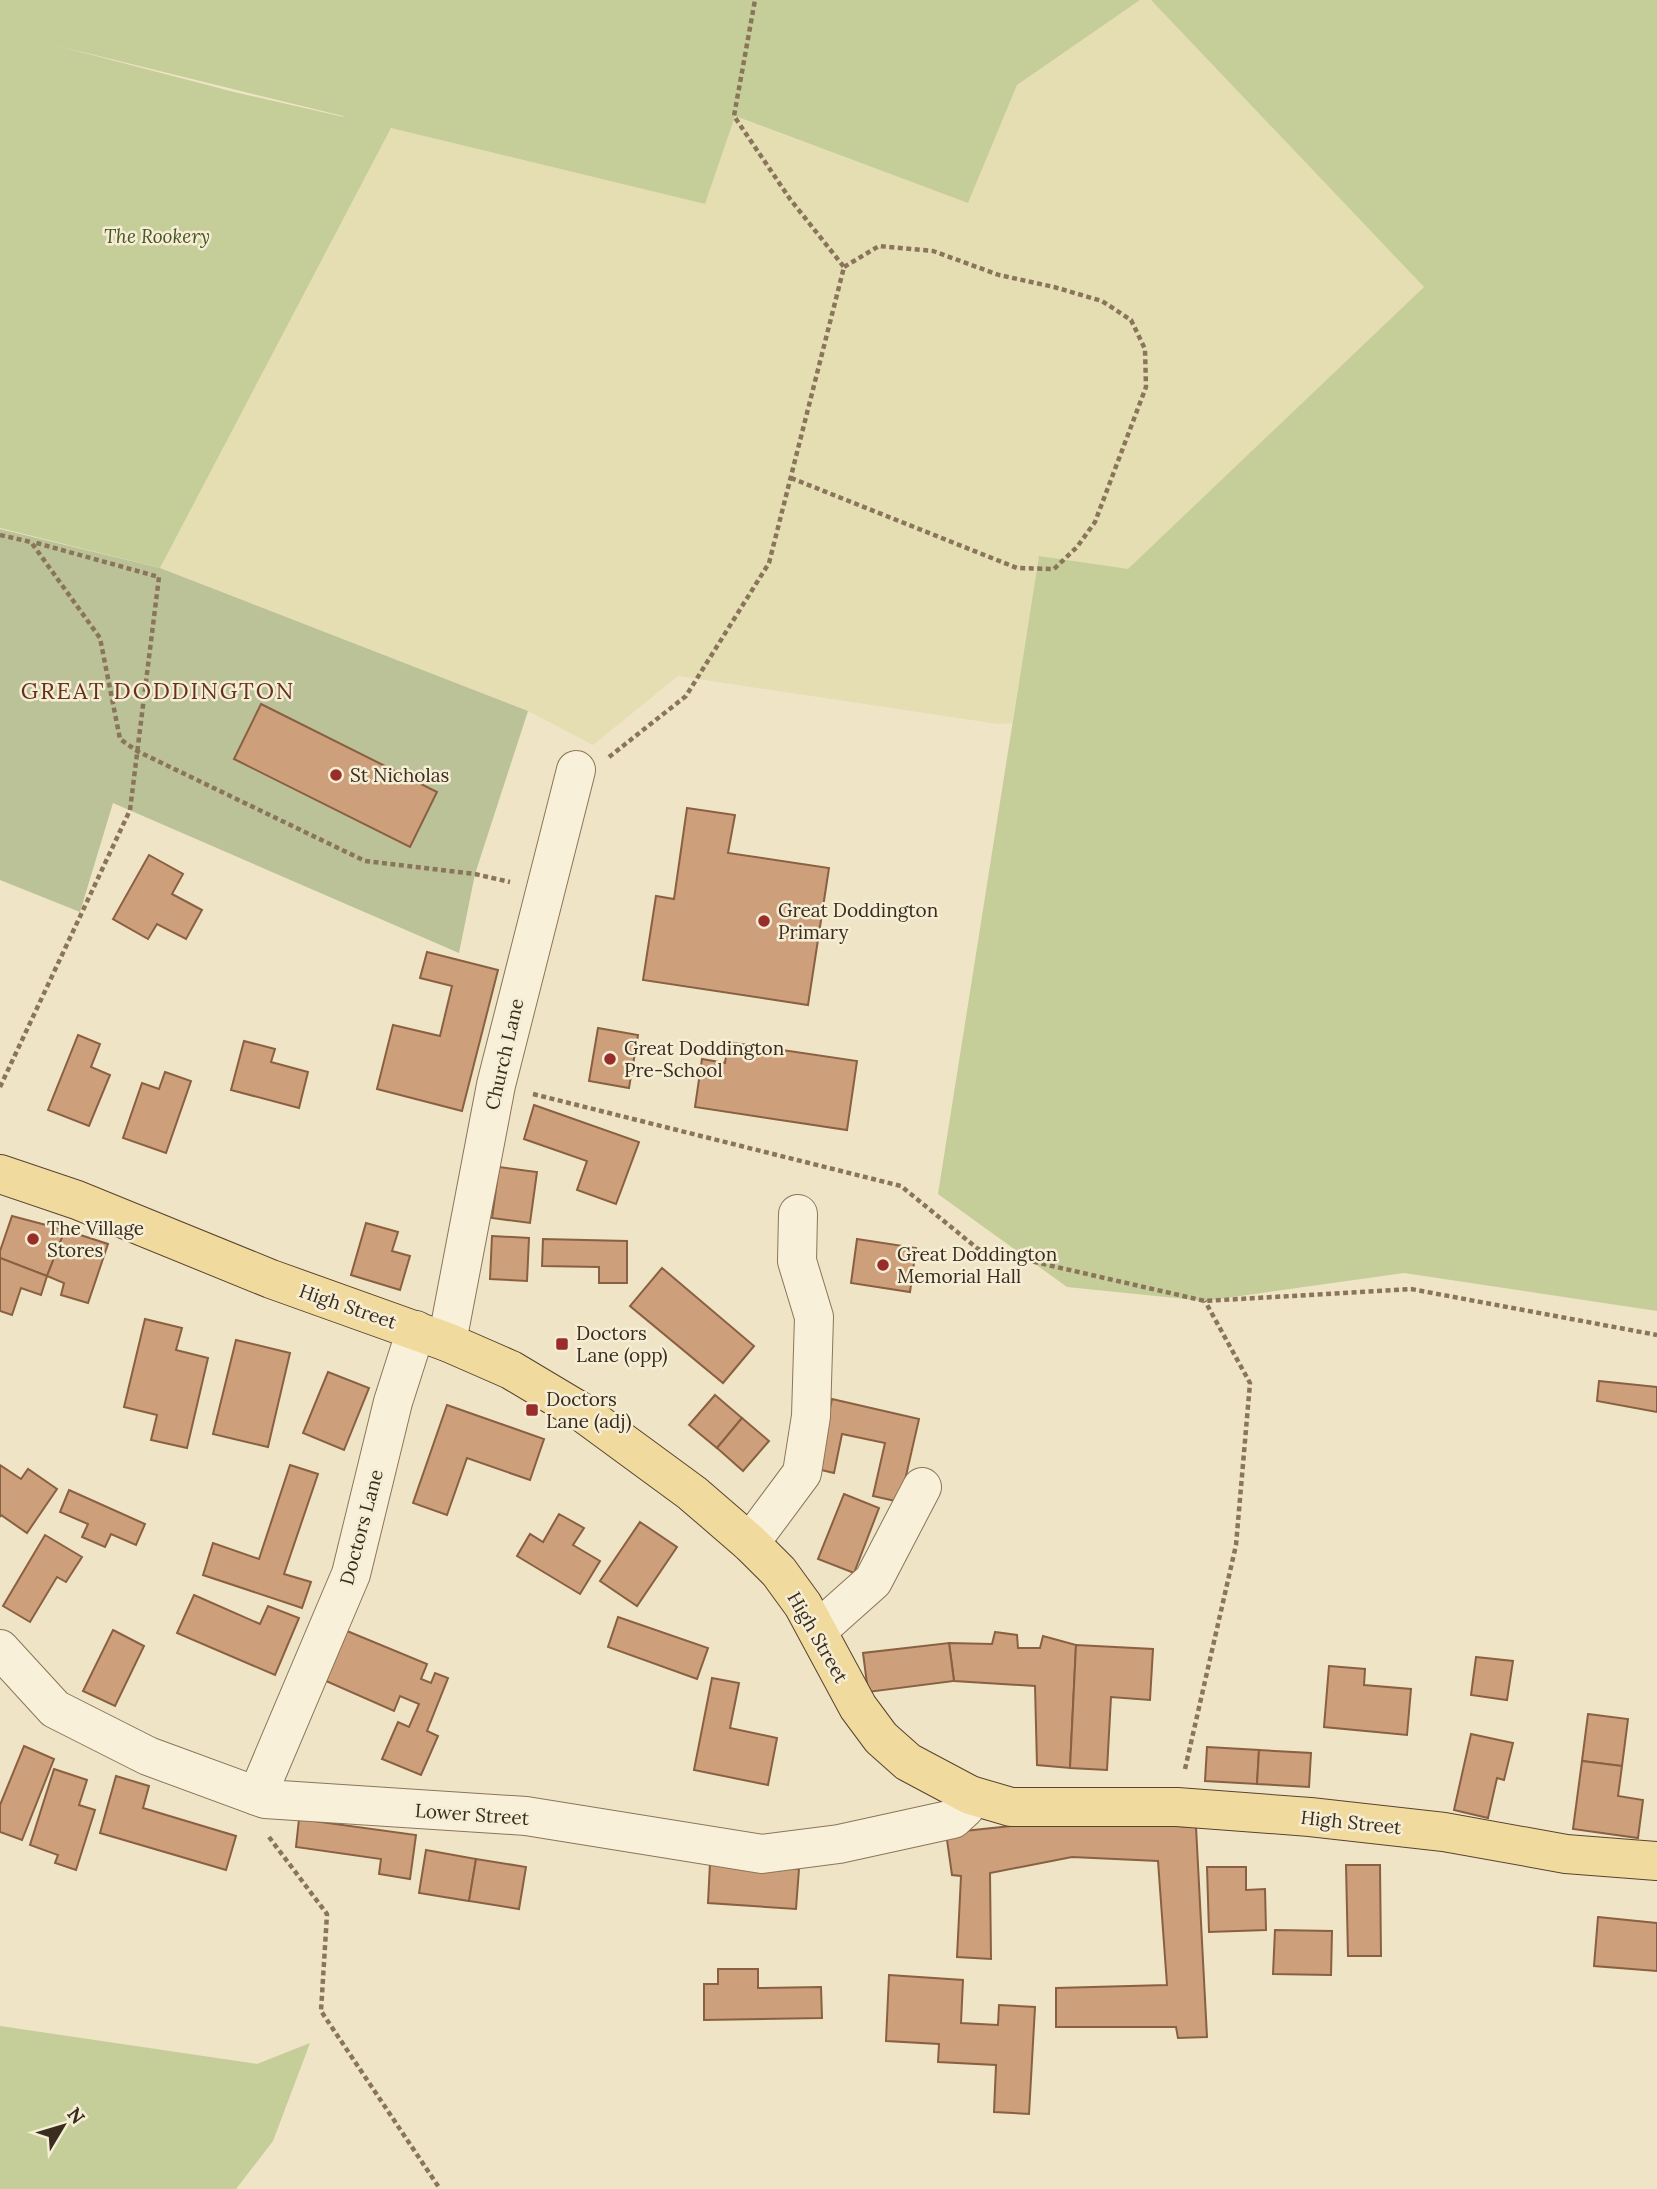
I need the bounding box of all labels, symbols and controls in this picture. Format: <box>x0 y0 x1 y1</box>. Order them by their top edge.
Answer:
park label: The Rookery <box>104 224 210 248</box>
district label: GREAT DODDINGTON <box>21 676 295 705</box>
place label: St Nicholas <box>350 763 449 787</box>
marker: St Nicholas <box>328 767 344 783</box>
place label: Great Doddington Primary <box>778 898 938 944</box>
marker: Great Doddington Primary <box>756 913 772 929</box>
street label: Church Lane <box>480 996 528 1112</box>
place label: Great Doddington Pre-School <box>624 1036 784 1082</box>
marker: Great Doddington Pre-School <box>602 1051 618 1067</box>
place label: The Village Stores <box>47 1216 144 1262</box>
marker: The Village Stores <box>25 1231 41 1247</box>
place label: Great Doddington Memorial Hall <box>897 1242 1057 1288</box>
marker: Great Doddington Memorial Hall <box>875 1257 891 1273</box>
street label: High Street <box>296 1278 400 1334</box>
place label: Doctors Lane (opp) <box>576 1321 668 1368</box>
marker: Doctors Lane (opp) <box>554 1336 570 1352</box>
place label: Doctors Lane (adj) <box>546 1387 632 1434</box>
marker: Doctors Lane (adj) <box>524 1402 540 1418</box>
street label: Doctors Lane <box>334 1467 388 1587</box>
street label: High Street <box>782 1587 854 1687</box>
street label: Lower Street <box>414 1798 530 1830</box>
street label: High Street <box>1299 1805 1403 1839</box>
north arrow <box>28 2091 98 2161</box>
text: N <box>62 2102 91 2129</box>

